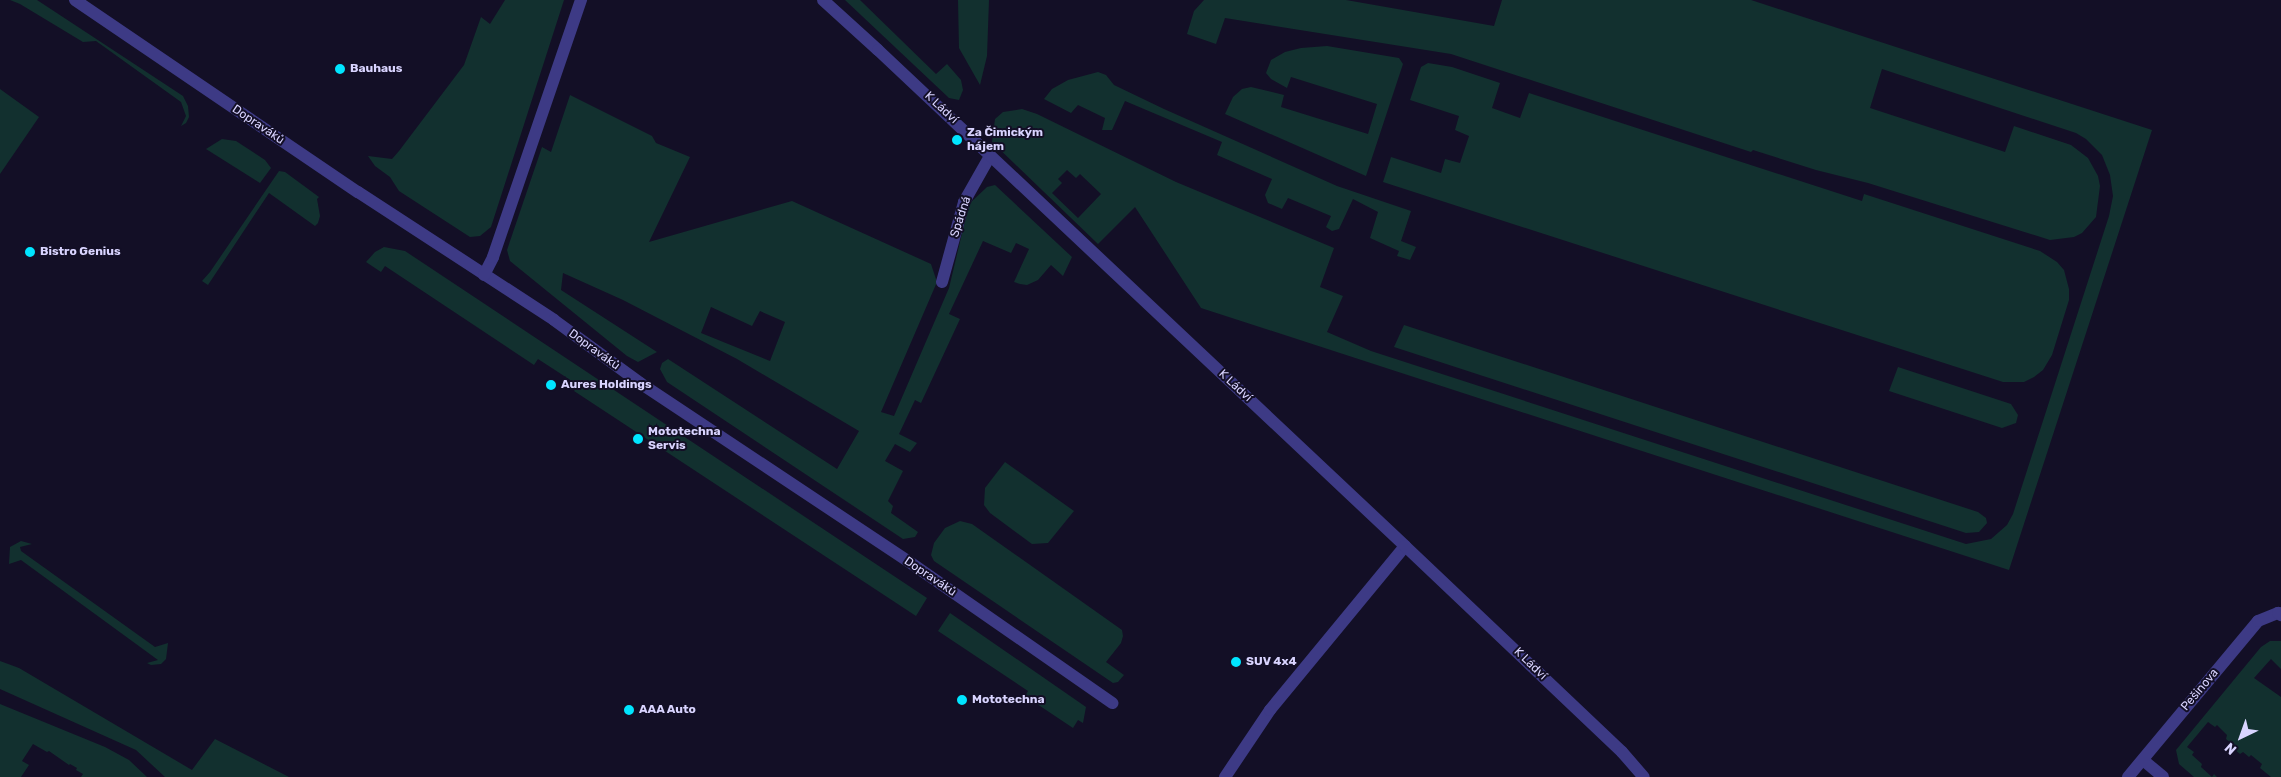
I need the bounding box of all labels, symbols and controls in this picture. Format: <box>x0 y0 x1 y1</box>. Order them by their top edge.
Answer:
place label: Bauhaus <box>350 62 402 76</box>
marker: Bauhaus <box>334 63 346 75</box>
street label: K Ládví <box>921 89 961 127</box>
street label: Dopraváků <box>229 102 287 148</box>
place label: Za Čimickým hájem <box>967 126 1043 154</box>
marker: Za Čimickým hájem <box>951 134 963 146</box>
street label: Spádná <box>948 195 974 239</box>
place label: Bistro Genius <box>40 245 121 259</box>
marker: Bistro Genius <box>24 246 36 258</box>
street label: Dopraváků <box>566 327 622 373</box>
street label: K Ládví <box>1215 367 1255 405</box>
place label: Aures Holdings <box>561 378 652 392</box>
marker: Aures Holdings <box>545 379 557 391</box>
place label: Mototechna Servis <box>648 425 721 453</box>
marker: Mototechna Servis <box>632 433 644 445</box>
street label: Dopraváků <box>901 554 959 600</box>
street label: K Ládví <box>1511 645 1549 683</box>
place label: SUV 4x4 <box>1246 655 1297 669</box>
marker: SUV 4x4 <box>1230 656 1242 668</box>
street label: Pešinova <box>2178 666 2222 714</box>
place label: Mototechna <box>972 693 1045 707</box>
marker: Mototechna <box>956 694 968 706</box>
place label: AAA Auto <box>639 703 696 717</box>
marker: AAA Auto <box>623 704 635 716</box>
north arrow <box>2216 712 2266 762</box>
text: N <box>2221 739 2240 758</box>

